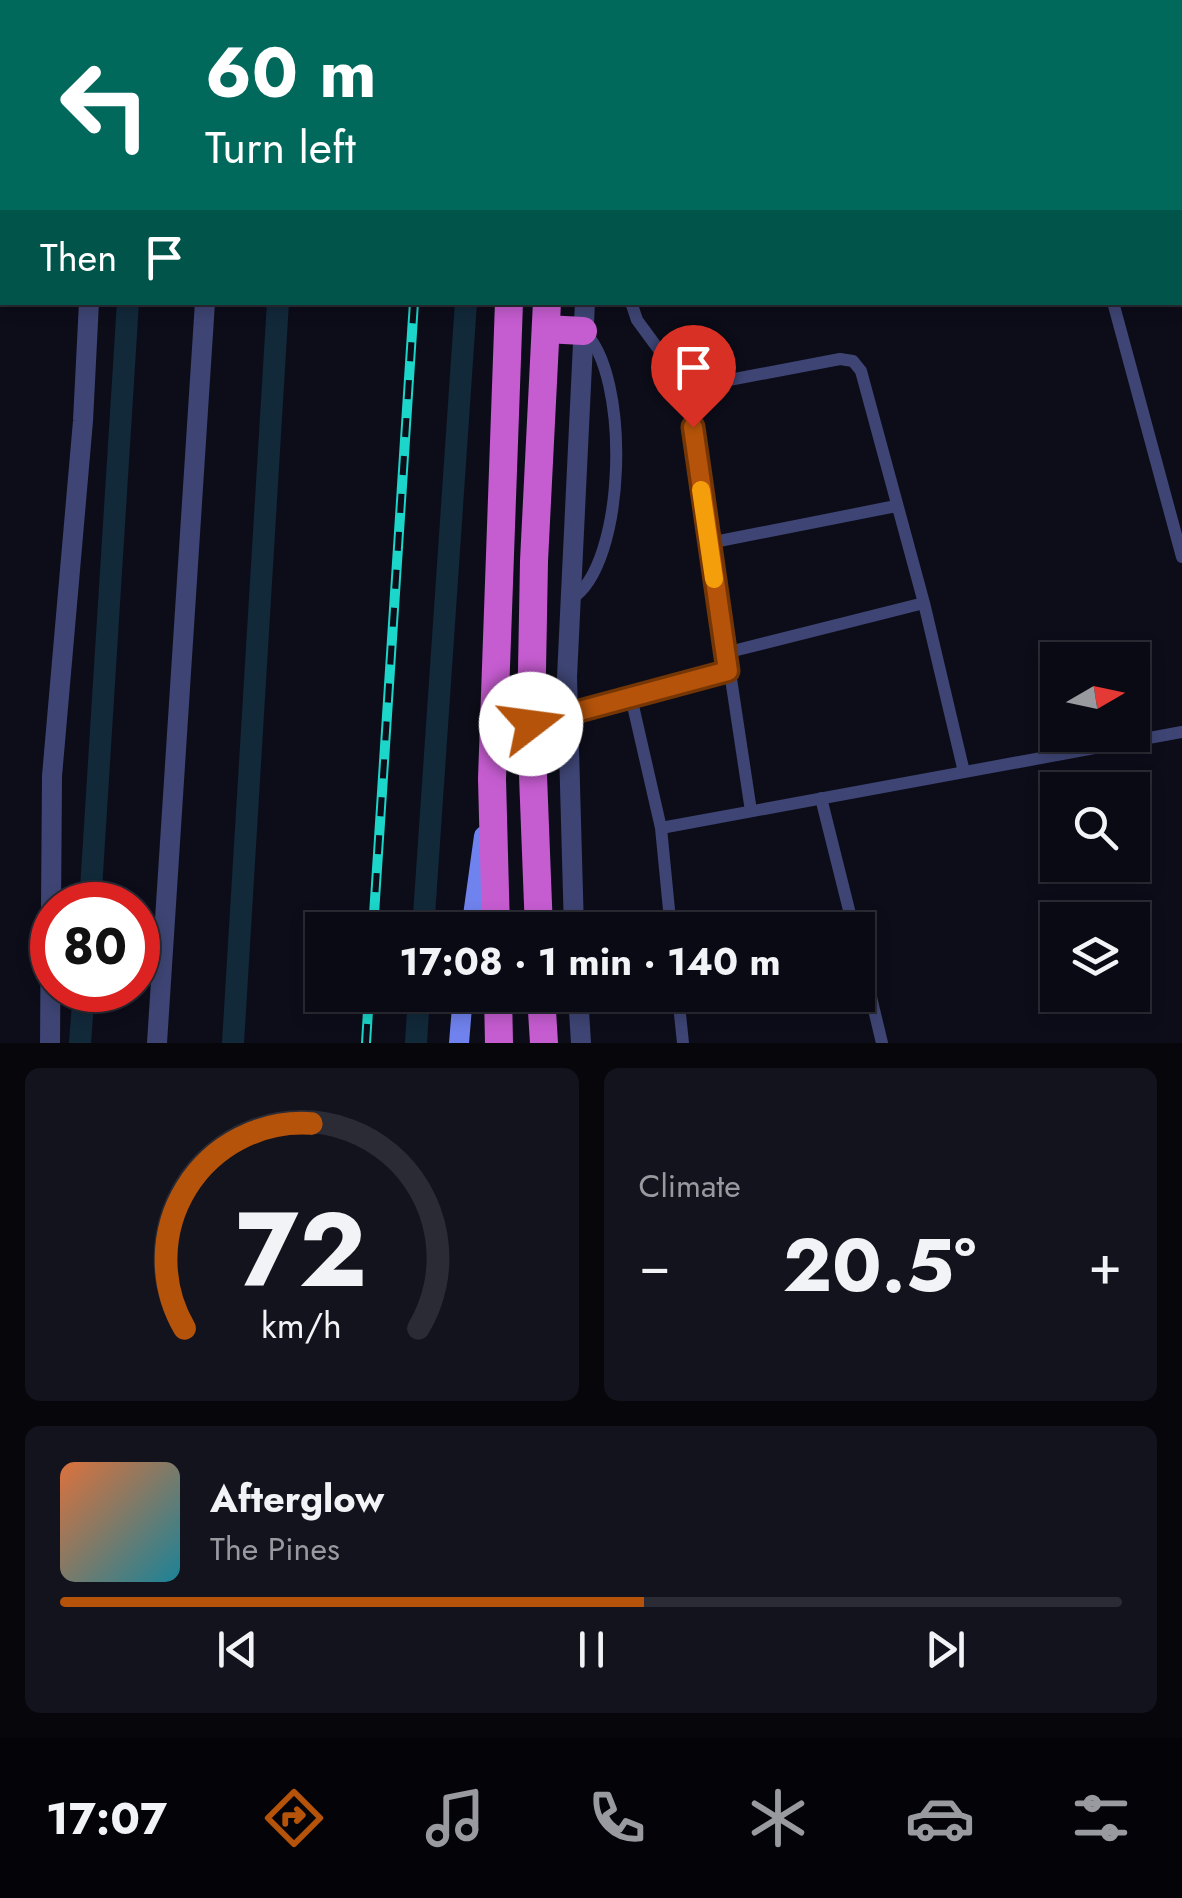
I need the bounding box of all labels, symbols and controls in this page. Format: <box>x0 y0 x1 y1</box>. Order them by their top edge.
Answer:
text: 60 m <box>205 22 377 123</box>
icon: left <box>40 40 170 170</box>
text: Turn left <box>205 115 356 180</box>
text: Then <box>40 230 117 285</box>
icon: arrive <box>137 230 192 285</box>
pin <box>651 325 736 428</box>
icon: arrive <box>666 340 721 395</box>
north arrow <box>1040 642 1150 752</box>
map controls <box>1040 642 1150 1012</box>
position arrow <box>479 672 583 776</box>
button: search <box>1040 772 1150 882</box>
speed limit sign: 80 <box>30 882 160 1012</box>
button: layers <box>1040 902 1150 1012</box>
text: 17:08 · 1 min · 140 m <box>399 934 781 989</box>
text: Climate <box>639 1163 741 1209</box>
text: 72 <box>236 1175 367 1325</box>
text: 20.5° <box>783 1211 976 1319</box>
text: − <box>639 1225 671 1305</box>
text: + <box>1088 1225 1122 1305</box>
text: km/h <box>261 1300 342 1351</box>
text: Afterglow <box>210 1471 384 1526</box>
text: The Pines <box>210 1526 340 1572</box>
icon: previous <box>210 1622 265 1677</box>
icon: pause <box>564 1622 619 1677</box>
icon: next <box>918 1622 973 1677</box>
icon: directions <box>259 1783 329 1853</box>
icon: music <box>420 1783 490 1853</box>
icon: phone <box>582 1783 652 1853</box>
icon: climate <box>743 1783 813 1853</box>
icon: car <box>905 1783 975 1853</box>
icon: filters <box>1066 1783 1136 1853</box>
text: 17:07 <box>46 1786 167 1851</box>

